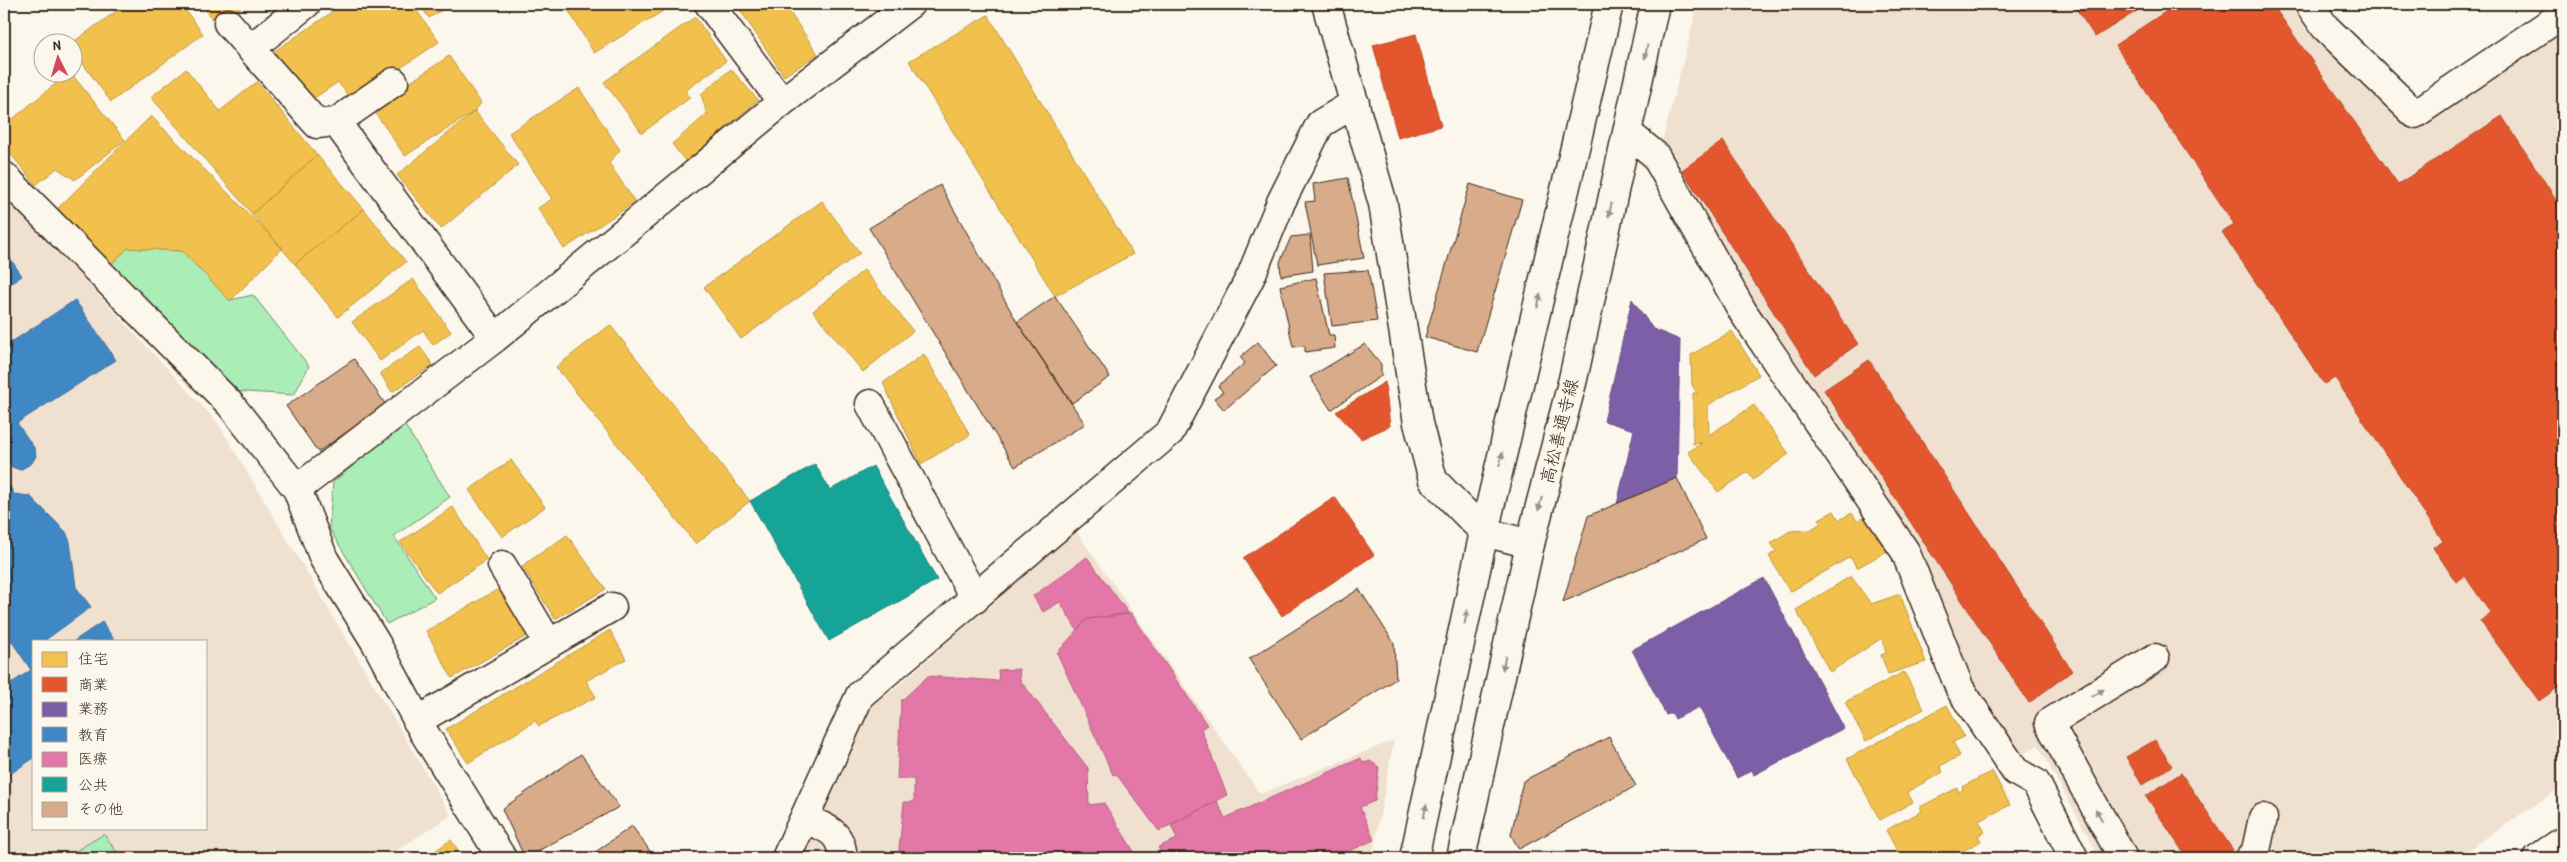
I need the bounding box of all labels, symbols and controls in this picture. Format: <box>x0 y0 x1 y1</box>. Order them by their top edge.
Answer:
north arrow <box>32 32 82 82</box>
text: N <box>52 35 62 54</box>
one-way arrow <box>1641 44 1649 60</box>
one-way arrow <box>1606 203 1614 218</box>
one-way arrow <box>1535 293 1543 308</box>
street label: 高松善通寺線 <box>1534 376 1584 486</box>
one-way arrow <box>1497 451 1505 466</box>
one-way arrow <box>1536 497 1544 512</box>
one-way arrow <box>1462 610 1470 625</box>
legend <box>32 640 208 830</box>
text: 住宅 <box>78 648 108 669</box>
one-way arrow <box>1499 655 1507 671</box>
text: 商業 <box>78 674 108 695</box>
one-way arrow <box>2091 689 2105 698</box>
text: 業務 <box>78 698 108 719</box>
text: 教育 <box>78 724 108 745</box>
text: 医療 <box>78 748 108 769</box>
text: 公共 <box>78 774 108 795</box>
text: その他 <box>78 798 123 819</box>
one-way arrow <box>1421 802 1429 818</box>
one-way arrow <box>2095 809 2104 822</box>

